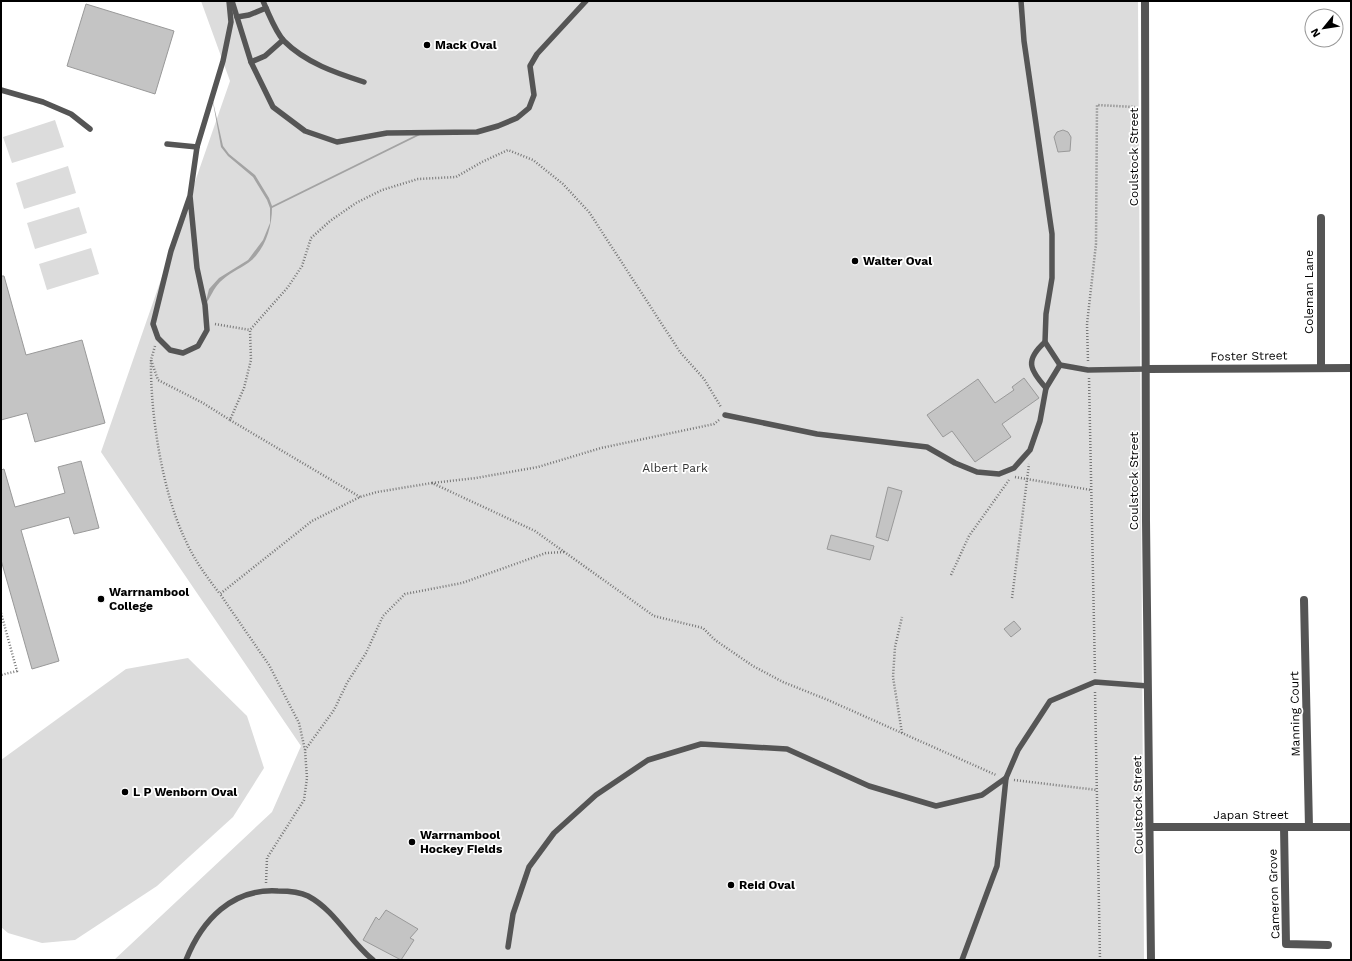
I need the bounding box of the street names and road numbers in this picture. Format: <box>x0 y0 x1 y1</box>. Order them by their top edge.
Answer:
street label: Coulstock Street <box>1127 108 1141 206</box>
street label: Coleman Lane <box>1302 250 1316 334</box>
street label: Foster Street <box>1210 348 1288 364</box>
street label: Coulstock Street <box>1127 432 1141 530</box>
street label: Manning Court <box>1287 671 1303 757</box>
street label: Coulstock Street <box>1130 756 1146 854</box>
street label: Japan Street <box>1213 808 1289 822</box>
street label: Cameron Grove <box>1265 848 1283 940</box>

